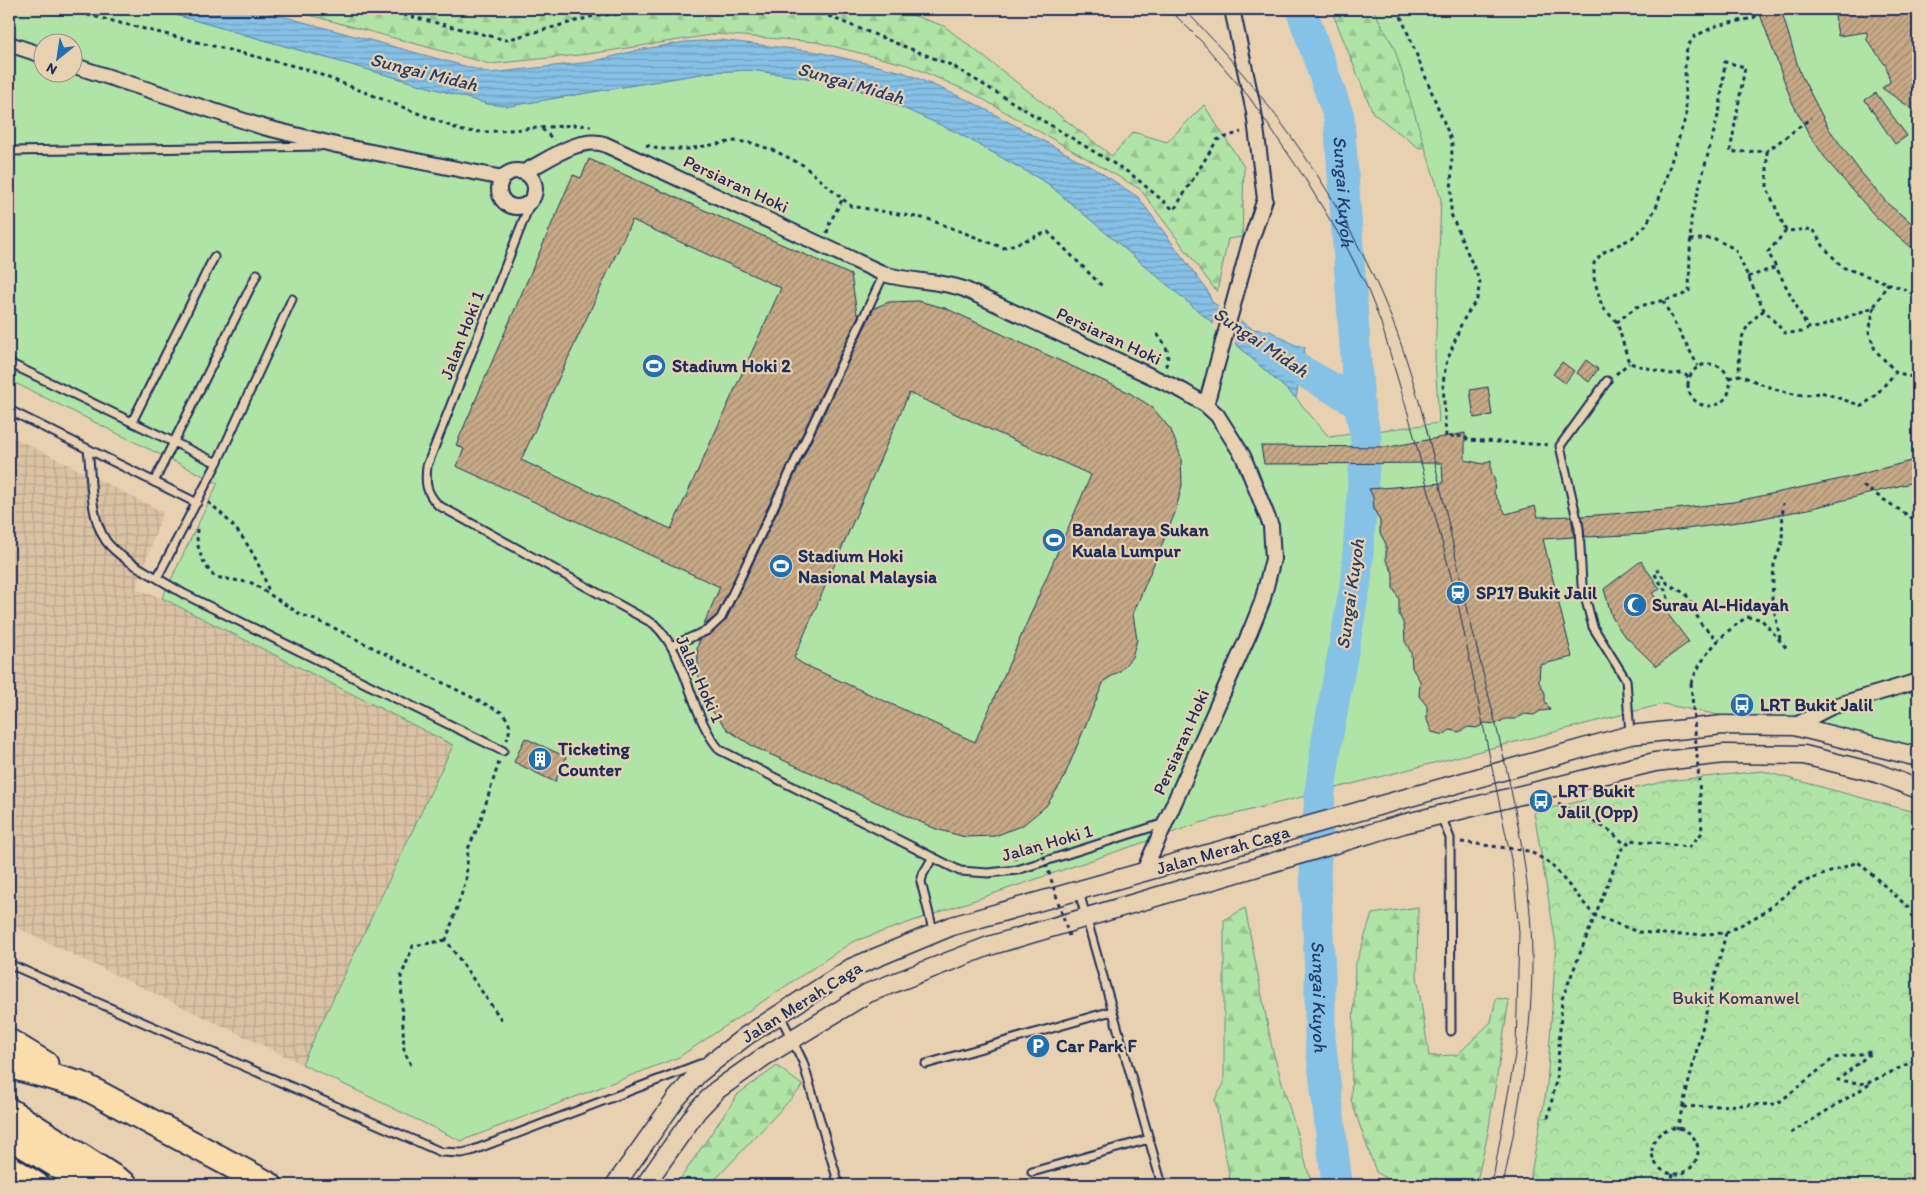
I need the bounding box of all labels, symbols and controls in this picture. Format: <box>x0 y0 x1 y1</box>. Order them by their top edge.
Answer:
north arrow <box>32 32 82 82</box>
water label: Sungai Midah <box>368 48 481 97</box>
water label: Sungai Midah <box>795 57 908 109</box>
text: N <box>43 59 60 79</box>
water label: Sungai Kuyoh <box>1329 135 1360 248</box>
street label: Persiaran Hoki <box>680 150 792 218</box>
street label: Jalan Hoki 1 <box>435 288 489 382</box>
street label: Persiaran Hoki <box>1053 302 1165 370</box>
water label: Sungai Midah <box>1209 302 1314 383</box>
sports icon: Stadium Hoki 2 <box>641 353 667 379</box>
place label: Stadium Hoki 2 <box>672 355 791 377</box>
place label: Bandaraya Sukan Kuala Lumpur <box>1072 519 1209 562</box>
sports icon: Bandaraya Sukan Kuala Lumpur <box>1041 527 1067 553</box>
water label: Sungai Kuyoh <box>1331 537 1369 651</box>
place label: Stadium Hoki Nasional Malaysia <box>798 545 937 588</box>
sports icon: Stadium Hoki Nasional Malaysia <box>768 553 794 579</box>
station icon: SP17 Bukit Jalil <box>1445 580 1471 606</box>
place label: SP17 Bukit Jalil <box>1476 582 1598 604</box>
mosque icon: Surau Al-Hidayah <box>1622 592 1648 618</box>
place label: Surau Al-Hidayah <box>1652 594 1789 616</box>
street label: Jalan Hoki 1 <box>671 632 729 726</box>
street label: Persiaran Hoki <box>1148 686 1214 798</box>
bus stop icon: LRT Bukit Jalil <box>1729 692 1755 718</box>
place label: LRT Bukit Jalil <box>1760 694 1874 716</box>
place label: Ticketing Counter <box>557 738 630 781</box>
building icon: Ticketing Counter <box>527 746 553 772</box>
place label: LRT Bukit Jalil (Opp) <box>1557 780 1639 823</box>
bus stop icon: LRT Bukit Jalil (Opp) <box>1528 788 1554 814</box>
street label: Jalan Hoki 1 <box>999 820 1095 866</box>
street label: Jalan Merah Caga <box>1154 820 1293 880</box>
water label: Sungai Kuyoh <box>1307 940 1333 1054</box>
street label: Jalan Merah Caga <box>738 956 867 1048</box>
park label: Bukit Komanwel <box>1672 987 1800 1009</box>
parking icon: Car Park F <box>1025 1033 1051 1059</box>
place label: Car Park F <box>1056 1035 1137 1057</box>

